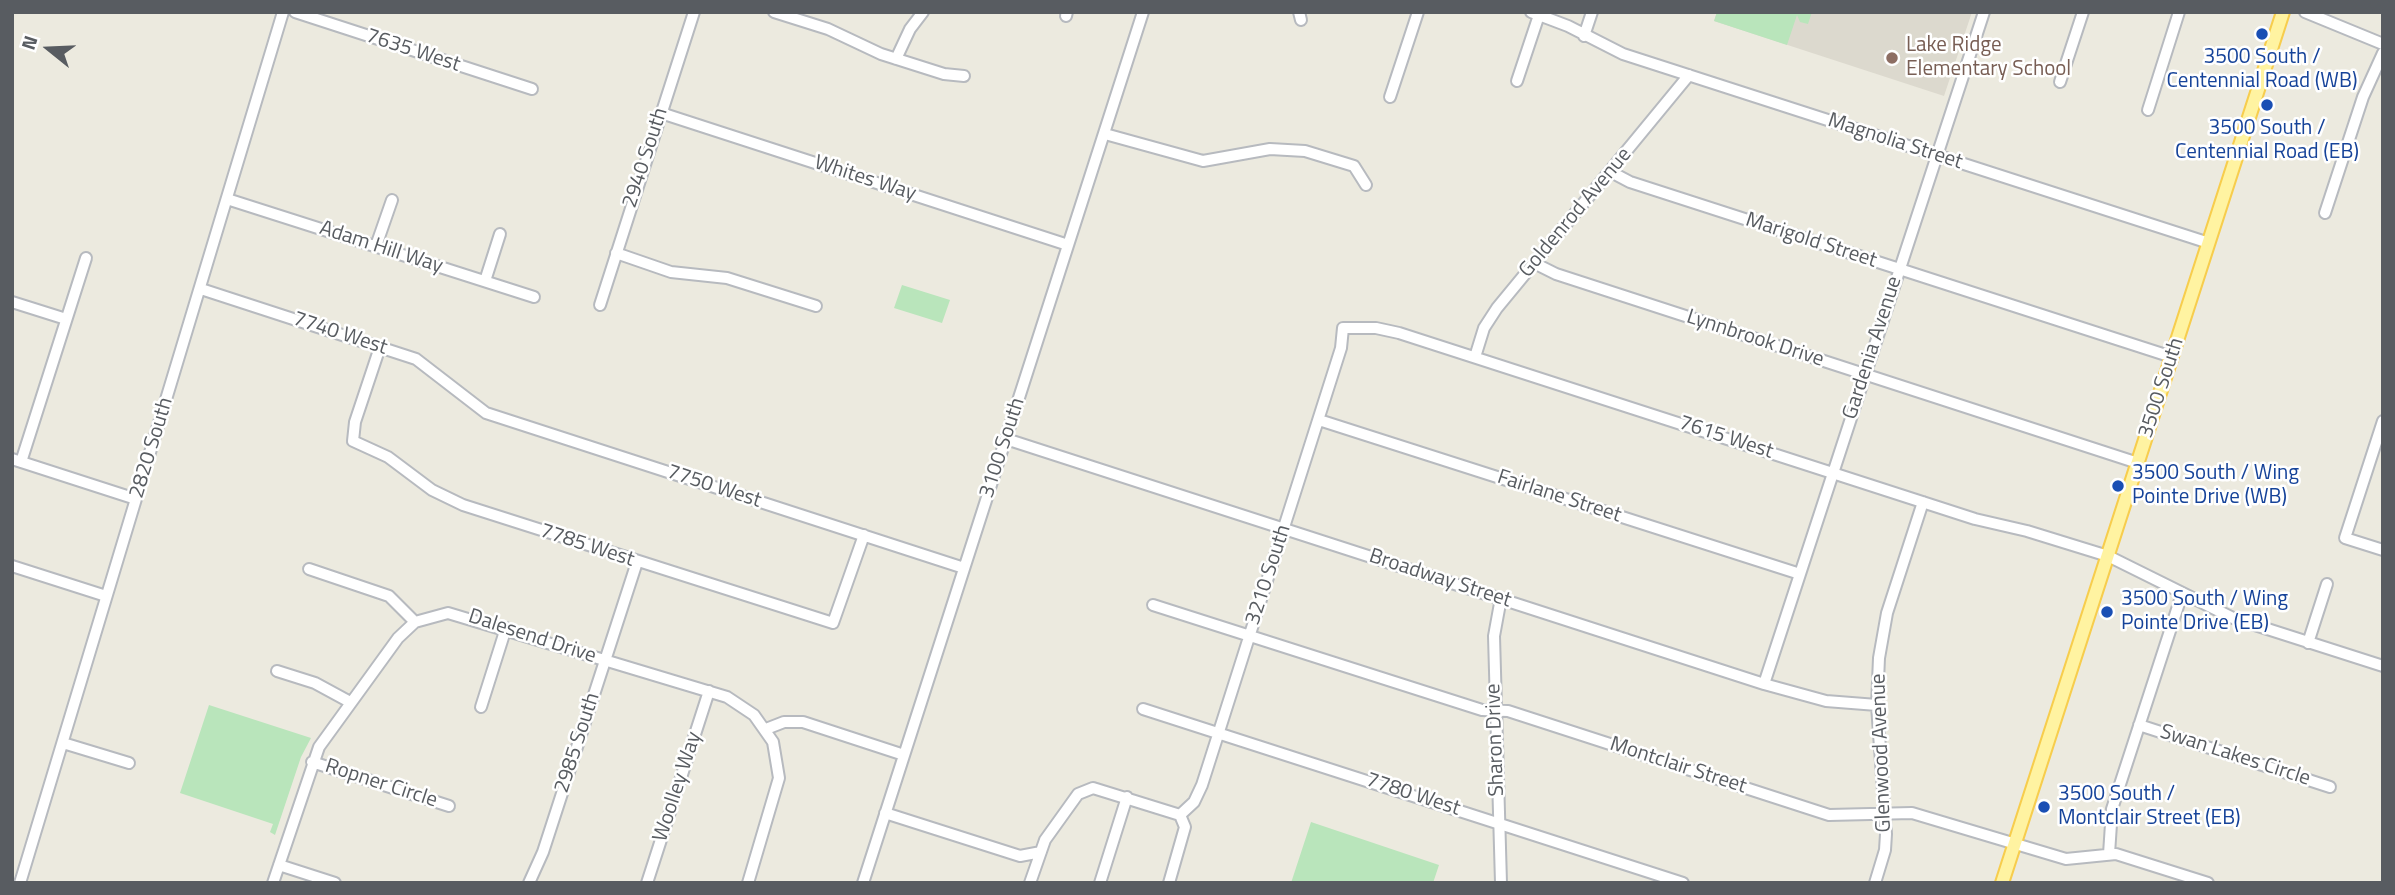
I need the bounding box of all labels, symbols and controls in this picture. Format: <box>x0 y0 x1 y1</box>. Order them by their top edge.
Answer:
north arrow <box>14 14 84 84</box>
street label: 7635 West <box>363 24 463 78</box>
marker: 3500 South / Centennial Road (WB) <box>2254 26 2270 42</box>
text: N <box>13 32 44 53</box>
place label: Lake Ridge Elementary School <box>1906 33 2071 83</box>
place label: 3500 South / Centennial Road (WB) <box>2167 45 2357 95</box>
marker: Lake Ridge Elementary School <box>1884 50 1900 66</box>
marker: 3500 South / Centennial Road (EB) <box>2259 97 2275 113</box>
street label: 2940 South <box>618 105 674 211</box>
street label: Magnolia Street <box>1825 108 1965 176</box>
place label: 3500 South / Centennial Road (EB) <box>2175 116 2359 166</box>
street label: Goldenrod Avenue <box>1514 143 1638 283</box>
street label: Whites Way <box>811 151 919 207</box>
street label: Marigold Street <box>1742 208 1880 274</box>
street label: Adam Hill Way <box>316 216 446 280</box>
street label: Gardenia Avenue <box>1838 273 1908 423</box>
street label: Lynnbrook Drive <box>1683 305 1827 373</box>
street label: 7740 West <box>290 307 390 361</box>
street label: 3500 South <box>2134 335 2190 441</box>
street label: 2820 South <box>125 395 179 501</box>
street label: 3100 South <box>975 395 1031 501</box>
street label: 7615 West <box>1676 411 1776 465</box>
street label: 7750 West <box>664 460 764 514</box>
place label: 3500 South / Wing Pointe Drive (WB) <box>2132 461 2299 511</box>
street label: Fairlane Street <box>1494 465 1624 529</box>
marker: 3500 South / Wing Pointe Drive (WB) <box>2110 478 2126 494</box>
street label: 7785 West <box>537 519 637 573</box>
street label: 3210 South <box>1241 522 1297 628</box>
street label: Broadway Street <box>1366 544 1514 614</box>
place label: 3500 South / Wing Pointe Drive (EB) <box>2121 587 2288 637</box>
street label: Dalesend Drive <box>465 604 599 670</box>
marker: 3500 South / Wing Pointe Drive (EB) <box>2099 604 2115 620</box>
street label: Glenwood Avenue <box>1867 673 1897 833</box>
street label: Sharon Drive <box>1481 683 1511 797</box>
street label: 2985 South <box>550 690 606 796</box>
street label: Swan Lakes Circle <box>2157 720 2313 792</box>
street label: Woolley Way <box>648 729 708 845</box>
street label: Montclair Street <box>1606 732 1750 800</box>
street label: Ropner Circle <box>322 754 440 814</box>
street label: 7780 West <box>1363 768 1463 822</box>
place label: 3500 South / Montclair Street (EB) <box>2058 782 2241 832</box>
marker: 3500 South / Montclair Street (EB) <box>2036 799 2052 815</box>

